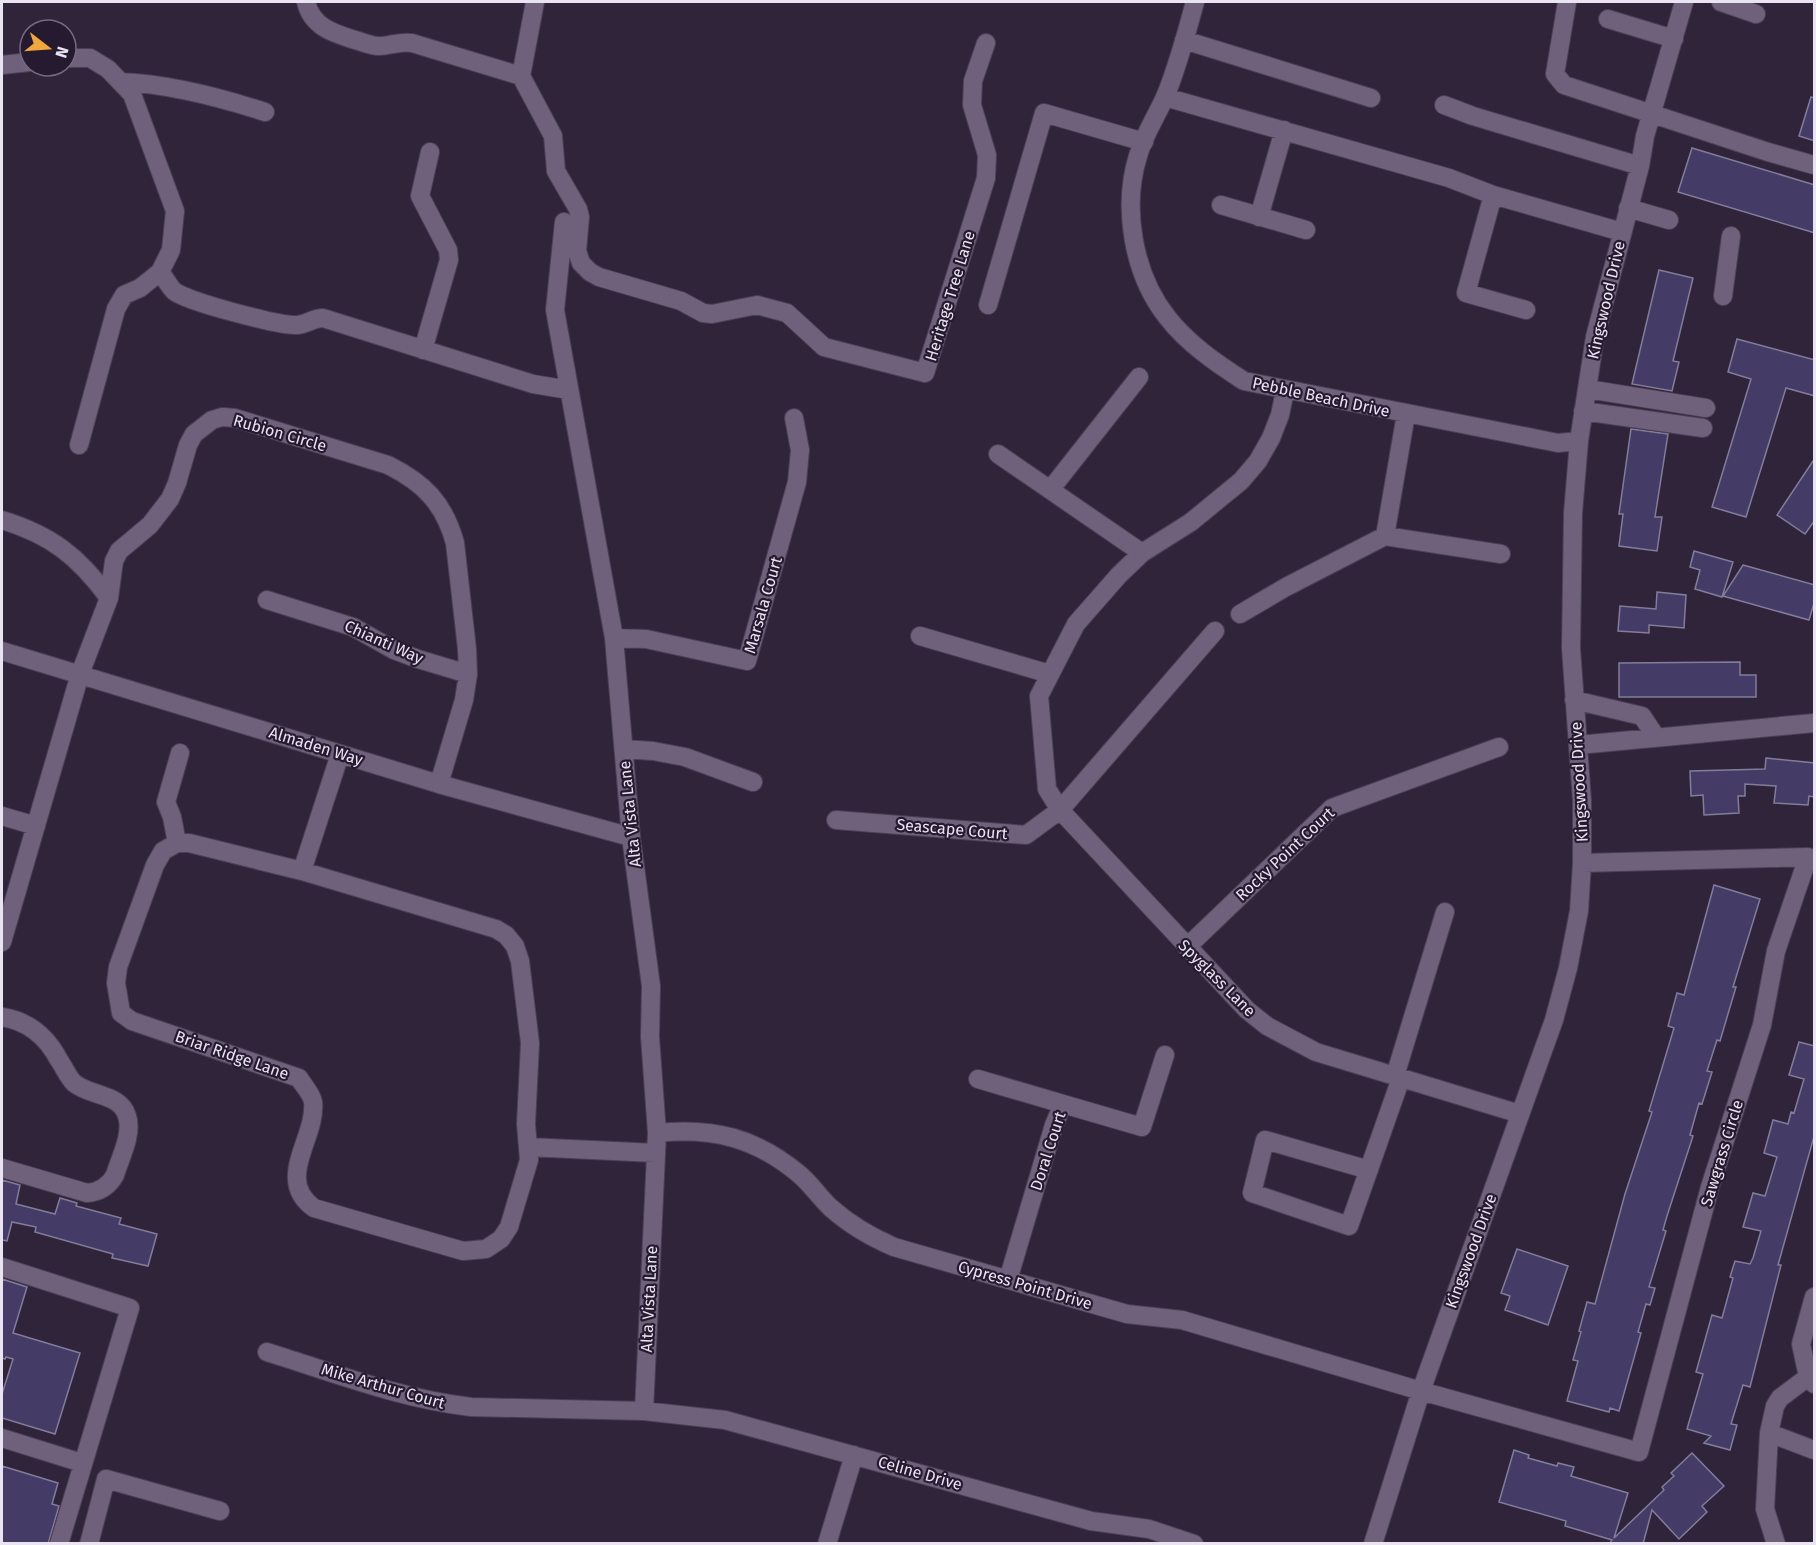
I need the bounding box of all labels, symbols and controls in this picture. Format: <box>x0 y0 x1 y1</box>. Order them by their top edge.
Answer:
north arrow <box>18 18 78 78</box>
text: N <box>51 44 73 60</box>
street label: Heritage Tree Lane <box>921 229 979 363</box>
street label: Kingswood Drive <box>1583 239 1629 361</box>
street label: Pebble Beach Drive <box>1251 373 1391 421</box>
street label: Rubion Circle <box>231 411 329 455</box>
street label: Marsala Court <box>740 554 786 656</box>
street label: Chianti Way <box>342 616 427 668</box>
street label: Kingswood Drive <box>1566 721 1592 843</box>
street label: Almaden Way <box>267 723 365 769</box>
street label: Alta Vista Lane <box>615 760 645 868</box>
street label: Rocky Point Court <box>1232 803 1338 905</box>
street label: Seascape Court <box>896 815 1008 843</box>
street label: Spyglass Lane <box>1175 936 1259 1020</box>
street label: Briar Ridge Lane <box>173 1027 291 1083</box>
street label: Sawgrass Circle <box>1697 1097 1747 1209</box>
street label: Doral Court <box>1026 1109 1070 1193</box>
street label: Kingswood Drive <box>1441 1191 1501 1311</box>
street label: Alta Vista Lane <box>637 1245 661 1353</box>
street label: Cypress Point Drive <box>956 1257 1094 1313</box>
street label: Mike Arthur Court <box>319 1359 447 1413</box>
street label: Celine Drive <box>876 1452 964 1494</box>

